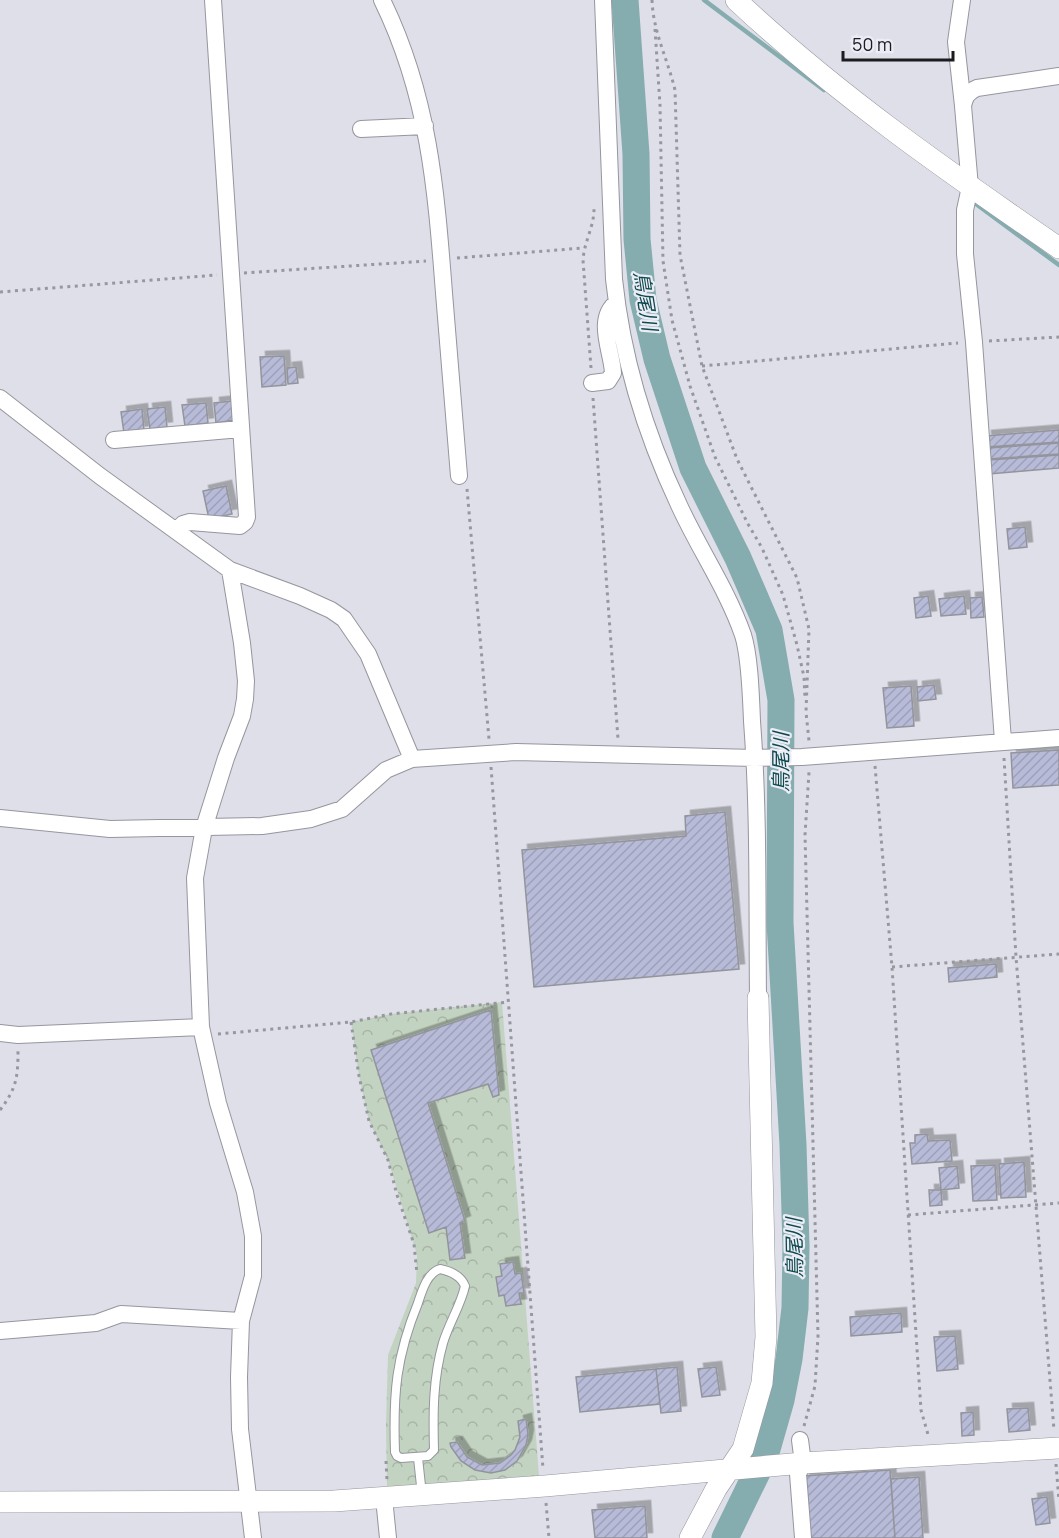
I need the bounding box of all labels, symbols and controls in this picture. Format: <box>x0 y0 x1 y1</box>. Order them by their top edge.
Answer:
scale bar <box>843 24 952 62</box>
text: 50 m <box>852 32 892 56</box>
water label: 鳥尾川 <box>628 269 664 335</box>
water label: 鳥尾川 <box>767 730 794 792</box>
water label: 鳥尾川 <box>780 1216 808 1278</box>

